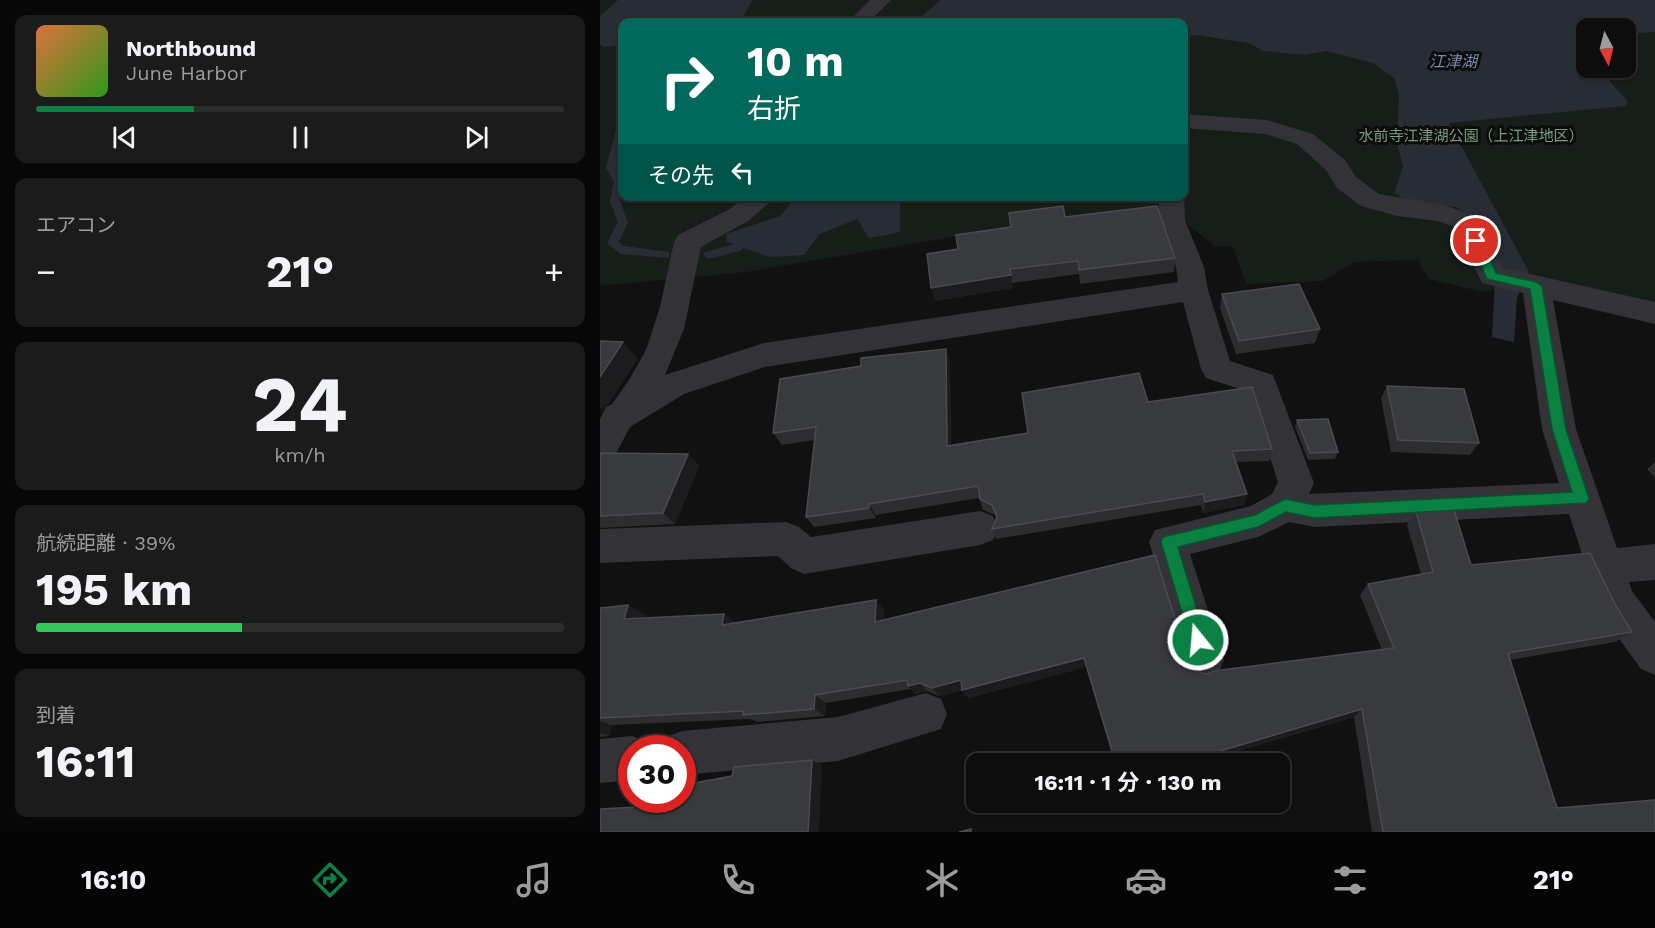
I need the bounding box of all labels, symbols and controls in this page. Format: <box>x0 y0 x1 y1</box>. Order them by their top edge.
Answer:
north arrow <box>1576 18 1636 78</box>
map controls <box>1576 18 1636 78</box>
text: Northbound <box>126 36 256 61</box>
text: 10 m <box>747 37 844 86</box>
icon: right <box>648 42 726 120</box>
water label: 江津湖 <box>1429 52 1480 71</box>
text: June Harbor <box>126 61 247 85</box>
text: 右折 <box>747 93 801 125</box>
icon: previous <box>108 121 141 154</box>
icon: pause <box>284 121 317 154</box>
icon: next <box>460 121 493 154</box>
park label: 水前寺江津湖公園（上江津地区） <box>1358 127 1584 145</box>
icon: left <box>726 156 759 189</box>
text: その先 <box>648 163 714 188</box>
text: エアコン <box>36 213 116 237</box>
pin <box>1450 215 1501 266</box>
icon: arrive <box>1459 224 1492 257</box>
text: 21° <box>266 245 334 298</box>
text: − <box>36 252 56 291</box>
text: + <box>544 252 564 291</box>
text: 24 <box>252 358 348 450</box>
text: km/h <box>274 443 326 467</box>
text: 航続距離 · 39% <box>36 531 175 555</box>
text: 195 km <box>36 563 192 616</box>
position arrow <box>1166 608 1230 672</box>
text: 到着 <box>36 703 76 727</box>
text: 16:11 <box>36 735 136 788</box>
speed limit sign: 30 <box>618 735 696 813</box>
text: 16:11 · 1 分 · 130 m <box>1035 770 1221 795</box>
icon: directions <box>309 859 351 901</box>
icon: music <box>513 859 555 901</box>
icon: phone <box>717 859 759 901</box>
icon: climate <box>921 859 963 901</box>
icon: car <box>1125 859 1167 901</box>
icon: filters <box>1329 859 1371 901</box>
text: 16:10 <box>81 864 146 896</box>
text: 21° <box>1533 864 1574 896</box>

